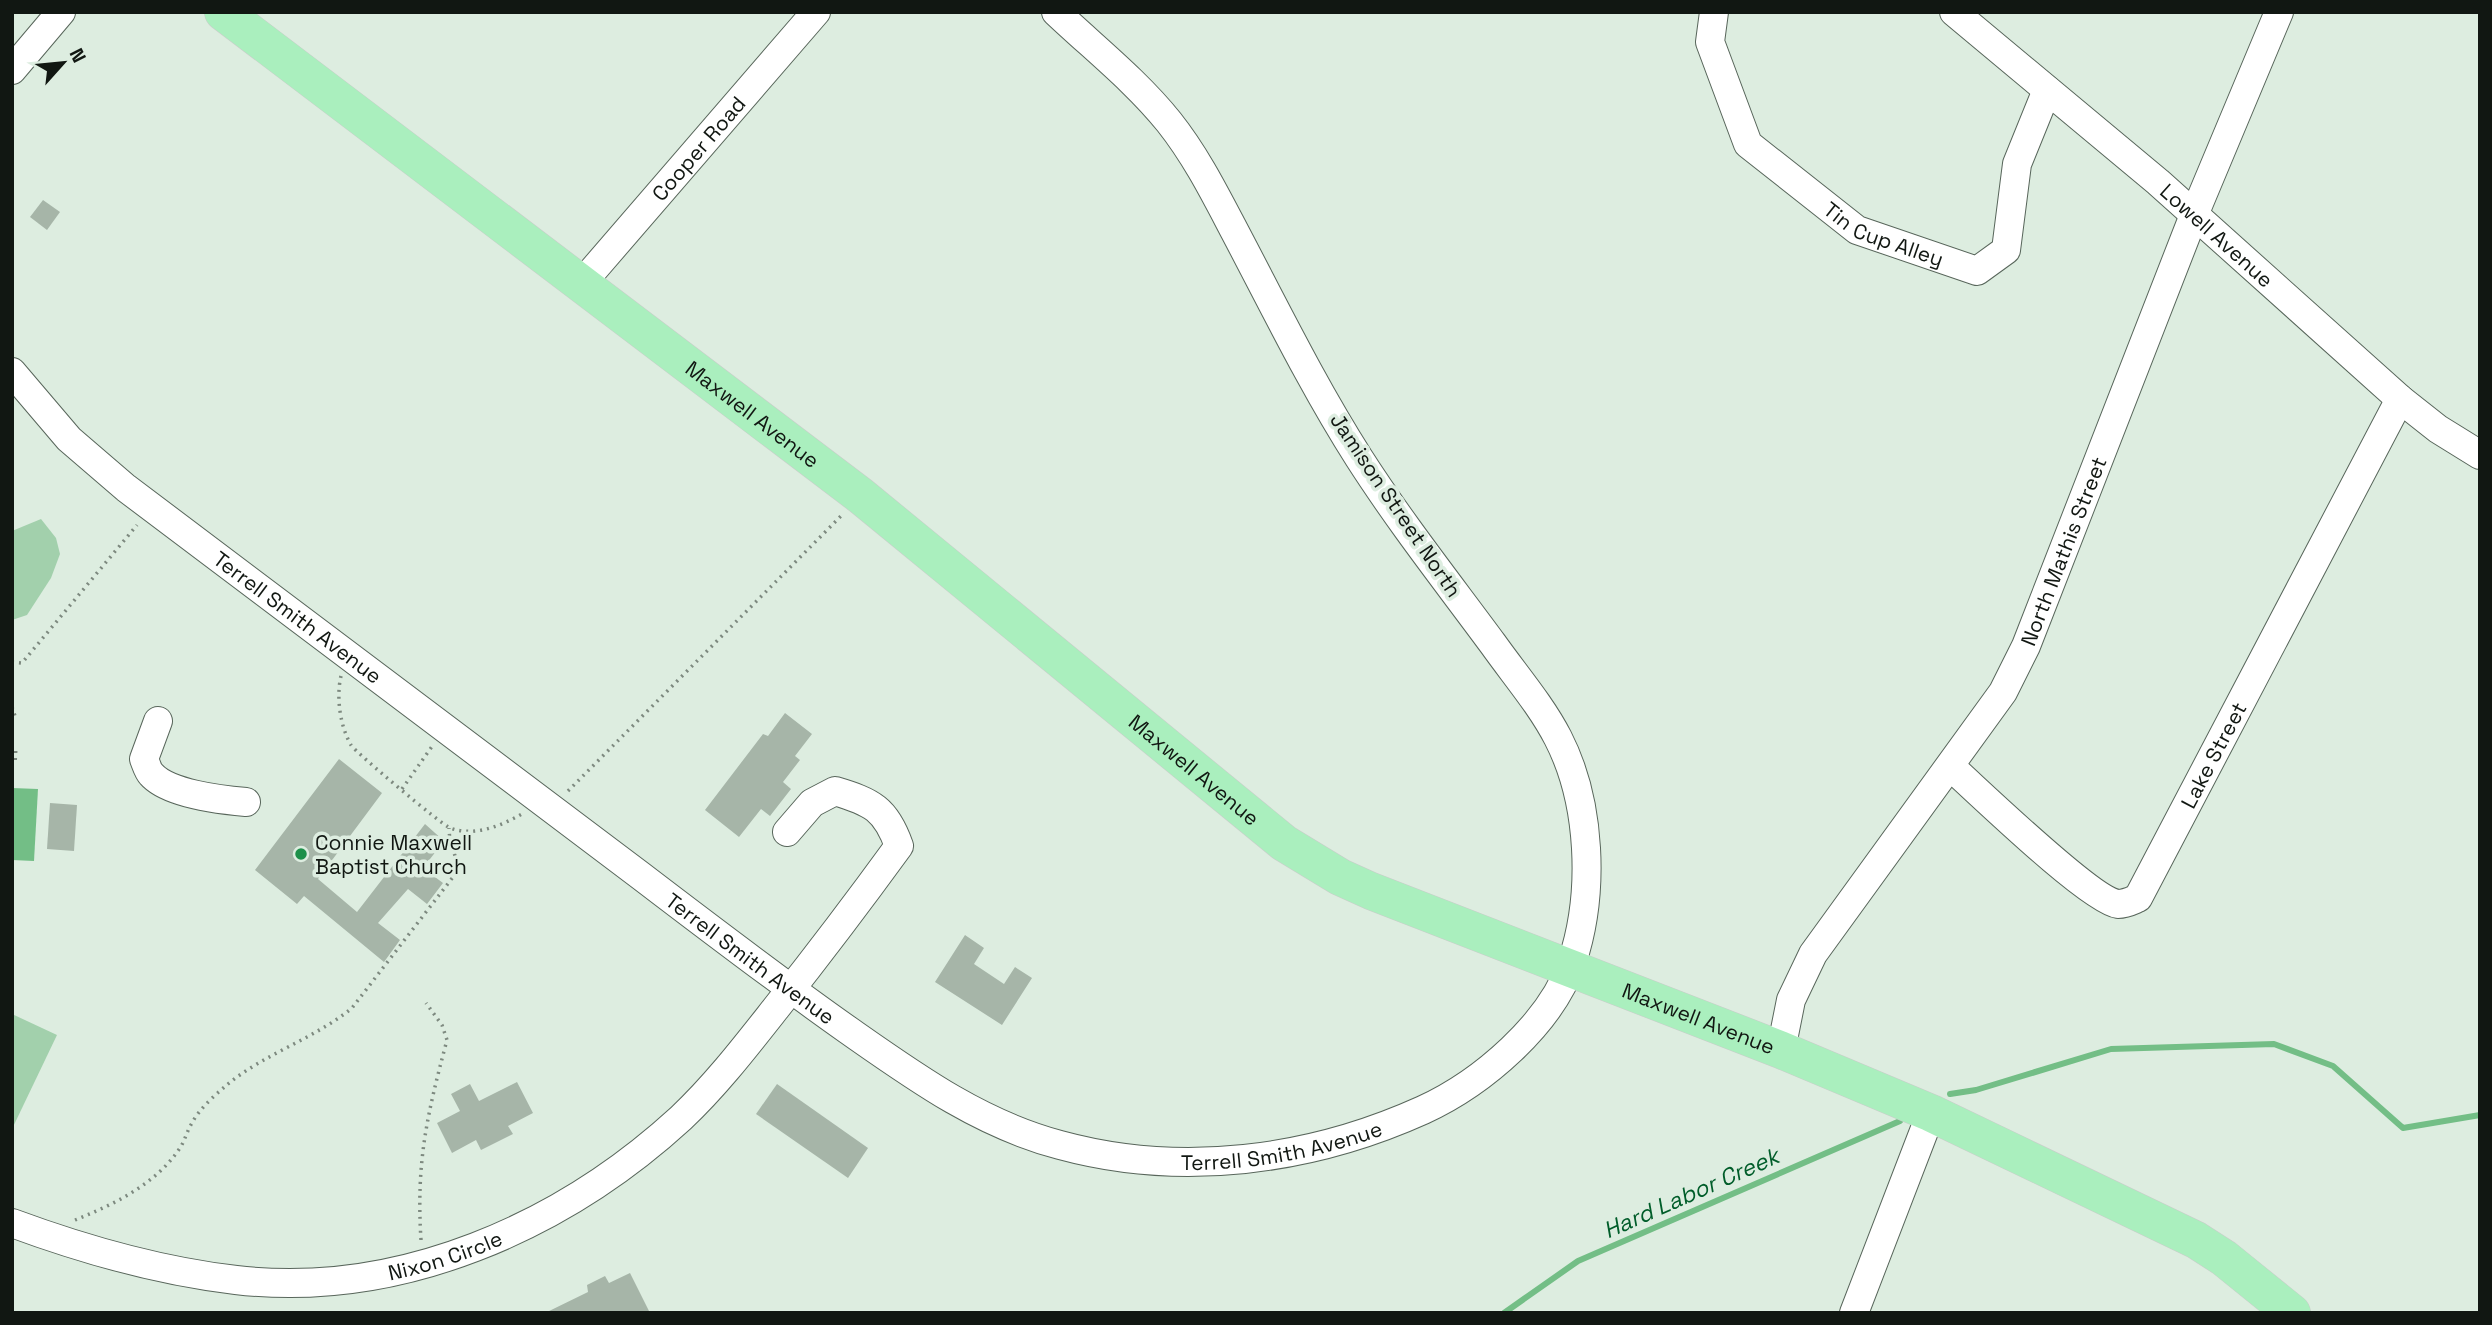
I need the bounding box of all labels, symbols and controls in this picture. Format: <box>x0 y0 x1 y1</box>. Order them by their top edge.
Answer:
north arrow <box>28 28 98 98</box>
text: N <box>64 44 92 67</box>
street label: Cooper Road <box>646 90 751 206</box>
street label: Lowell Avenue <box>2155 177 2279 293</box>
street label: Tin Cup Alley <box>1818 195 1947 272</box>
street label: Maxwell Avenue <box>680 354 825 473</box>
street label: Jamison Street North <box>1324 408 1468 602</box>
street label: North Mathis Street <box>2014 453 2112 649</box>
street label: Terrell Smith Avenue <box>208 545 388 689</box>
street label: Lake Street <box>2174 697 2252 813</box>
street label: Maxwell Avenue <box>1123 708 1265 831</box>
place label: Connie Maxwell Baptist Church <box>315 829 472 880</box>
marker: Connie Maxwell Baptist Church <box>293 846 309 862</box>
street label: Terrell Smith Avenue <box>661 886 840 1030</box>
street label: Maxwell Avenue <box>1619 976 1779 1060</box>
street label: Terrell Smith Avenue <box>1181 1114 1386 1175</box>
water label: Hard Labor Creek <box>1598 1140 1786 1245</box>
street label: Nixon Circle <box>385 1224 506 1286</box>

